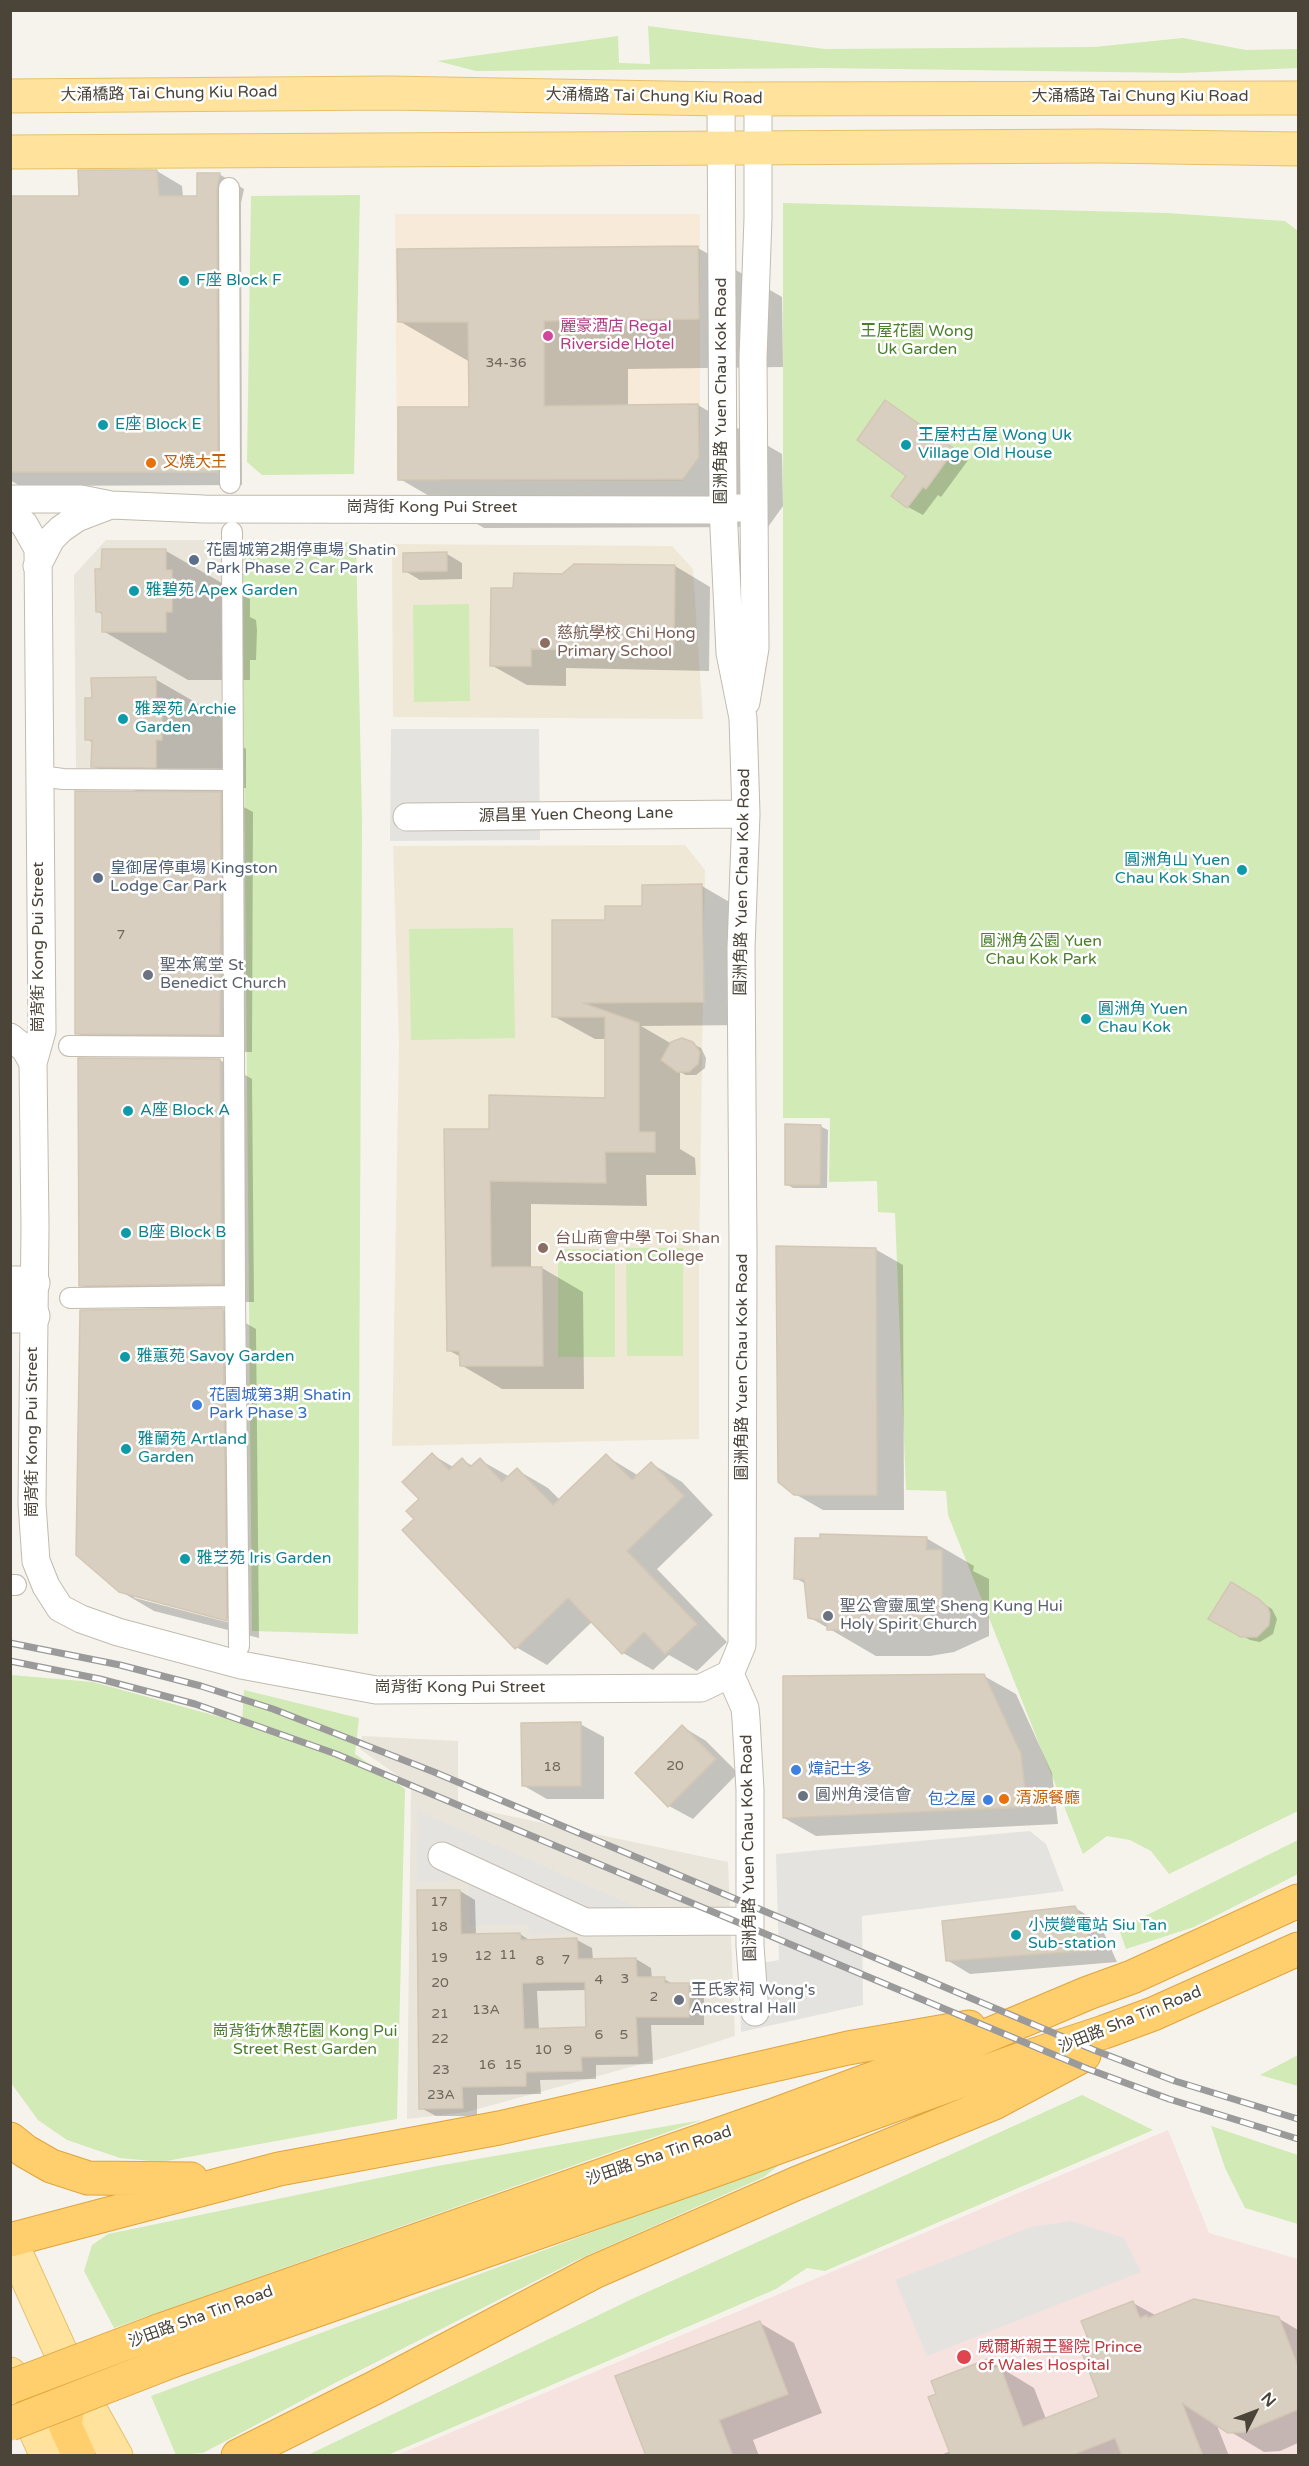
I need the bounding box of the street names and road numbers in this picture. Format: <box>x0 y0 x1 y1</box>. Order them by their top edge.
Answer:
street label: 大涌橋路 Tai Chung Kiu Road <box>60 83 278 105</box>
street label: 大涌橋路 Tai Chung Kiu Road <box>545 86 763 108</box>
street label: 大涌橋路 Tai Chung Kiu Road <box>1031 87 1249 107</box>
street label: 圓洲角路 Yuen Chau Kok Road <box>712 277 732 505</box>
street label: 崗背街 Kong Pui Street <box>347 498 517 518</box>
street label: 圓洲角路 Yuen Chau Kok Road <box>731 768 755 996</box>
street label: 源昌里 Yuen Cheong Lane <box>479 804 673 826</box>
street label: 崗背街 Kong Pui Street <box>29 862 49 1032</box>
street label: 圓洲角路 Yuen Chau Kok Road <box>733 1253 753 1481</box>
street label: 崗背街 Kong Pui Street <box>23 1347 43 1517</box>
street label: 崗背街 Kong Pui Street <box>375 1678 545 1698</box>
street label: 圓洲角路 Yuen Chau Kok Road <box>737 1734 761 1962</box>
street label: 沙田路 Sha Tin Road <box>1056 1983 1204 2057</box>
street label: 沙田路 Sha Tin Road <box>584 2122 734 2190</box>
street label: 沙田路 Sha Tin Road <box>126 2282 276 2352</box>

